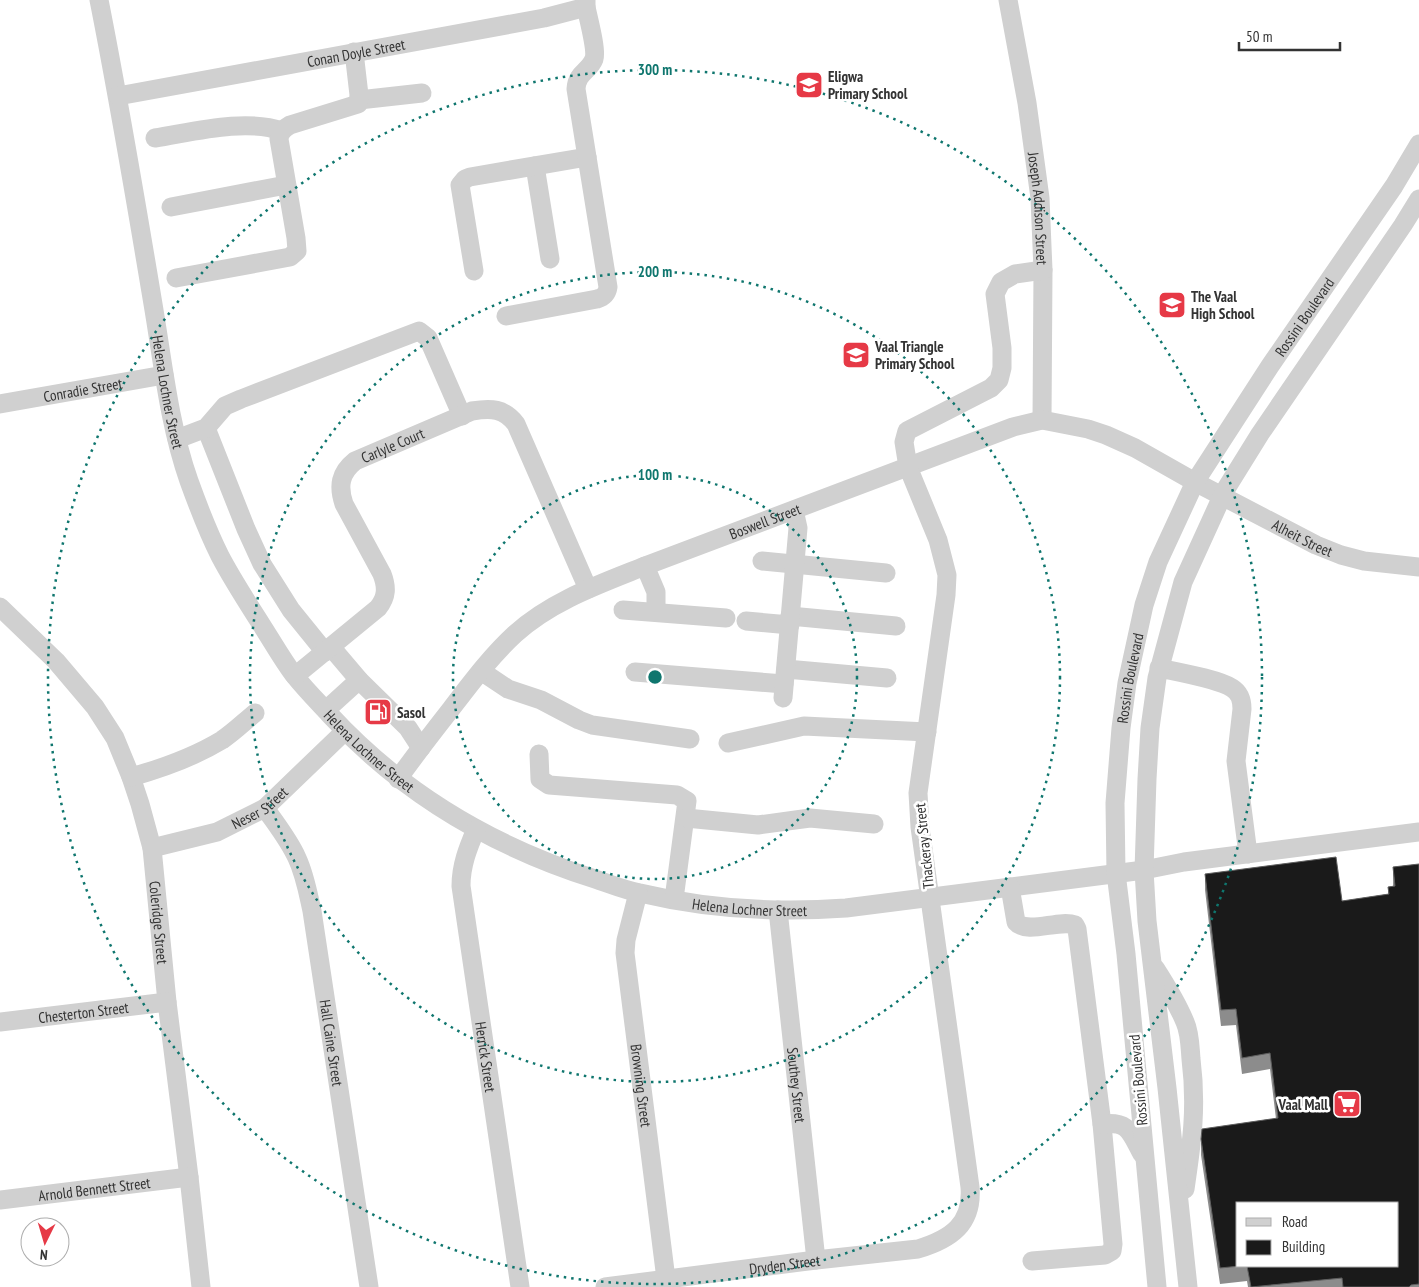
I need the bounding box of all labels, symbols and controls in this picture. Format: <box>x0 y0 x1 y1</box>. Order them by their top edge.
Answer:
scale bar <box>1239 20 1340 52</box>
text: 50 m <box>1246 27 1272 46</box>
street label: Conan Doyle Street <box>306 34 407 71</box>
text: 300 m <box>638 60 672 79</box>
place label: Eligwa Primary School <box>828 67 908 103</box>
school or university icon: Eligwa Primary School <box>794 70 824 100</box>
street label: Joseph Addison Street <box>1024 150 1052 265</box>
text: 200 m <box>638 262 672 281</box>
street label: Rossini Boulevard <box>1270 274 1338 360</box>
place label: The Vaal High School <box>1191 287 1255 323</box>
school or university icon: The Vaal High School <box>1157 290 1187 320</box>
street label: Helena Lochner Street <box>149 334 188 451</box>
place label: Vaal Triangle Primary School <box>874 337 955 373</box>
school or university icon: Vaal Triangle Primary School <box>841 340 871 370</box>
street label: Conradie Street <box>42 373 124 406</box>
street label: Carlyle Court <box>358 423 427 467</box>
text: 100 m <box>638 465 672 484</box>
street label: Boswell Street <box>726 499 803 543</box>
street label: Alheit Street <box>1269 514 1336 560</box>
street label: Rossini Boulevard <box>1112 631 1147 724</box>
centre of rings <box>646 668 664 686</box>
fuel station icon: Sasol <box>363 697 393 727</box>
place label: Sasol <box>397 703 426 722</box>
street label: Helena Lochner Street <box>320 705 418 796</box>
street label: Neser Street <box>228 782 291 833</box>
street label: Thackeray Street <box>910 802 938 890</box>
street label: Coleridge Street <box>146 880 173 965</box>
street label: Helena Lochner Street <box>691 894 807 920</box>
street label: Chesterton Street <box>37 997 130 1027</box>
street label: Hall Caine Street <box>316 998 348 1087</box>
street label: Herrick Street <box>472 1020 501 1093</box>
street label: Rossini Boulevard <box>1125 1034 1151 1126</box>
street label: Browning Street <box>627 1043 656 1128</box>
street label: Southey Street <box>783 1046 811 1124</box>
supermarket icon: Vaal Mall <box>1332 1089 1362 1119</box>
place label: Vaal Mall <box>1278 1095 1328 1114</box>
street label: Arnold Bennett Street <box>37 1172 151 1205</box>
legend <box>1236 1202 1399 1267</box>
text: Road <box>1282 1212 1308 1231</box>
north arrow <box>20 1217 70 1267</box>
text: Building <box>1282 1237 1325 1256</box>
text: N <box>39 1246 48 1264</box>
street label: Dryden Street <box>748 1250 821 1278</box>

